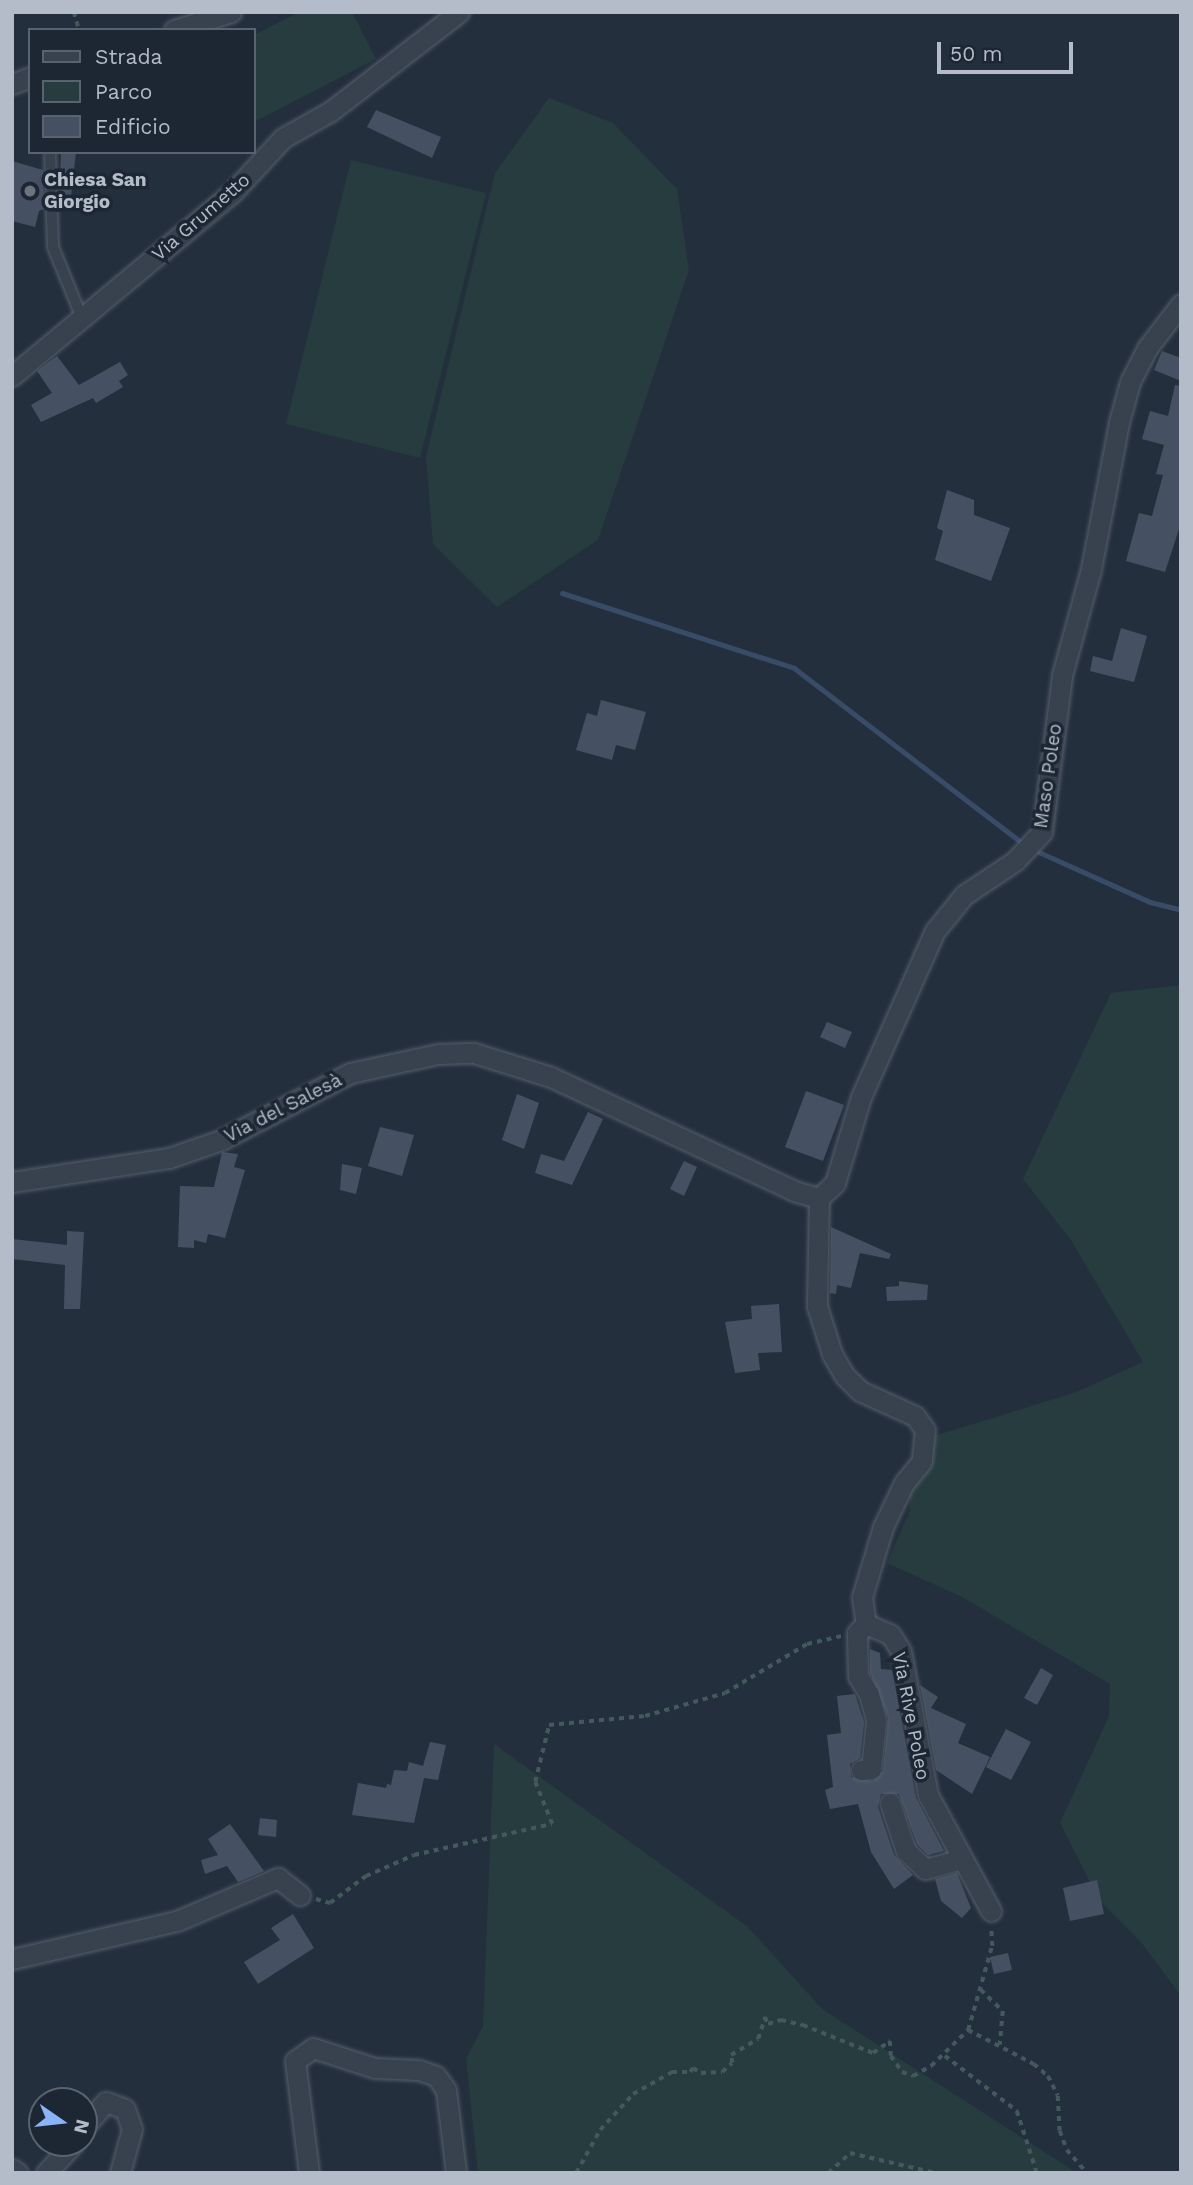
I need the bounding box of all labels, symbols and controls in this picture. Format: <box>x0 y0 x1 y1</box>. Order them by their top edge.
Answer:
legend <box>28 28 256 154</box>
scale bar <box>941 28 1078 72</box>
text: 50 m <box>950 41 1002 66</box>
text: Strada <box>95 44 162 69</box>
text: Parco <box>95 79 152 104</box>
text: Edificio <box>95 114 171 139</box>
street label: Via Grumetto <box>147 168 255 266</box>
place label: Chiesa San Giorgio <box>44 169 147 213</box>
marker: Chiesa San Giorgio <box>22 183 38 199</box>
street label: Maso Poleo <box>1029 722 1067 830</box>
street label: Via del Salesà <box>220 1068 346 1148</box>
street label: Via Rive Poleo <box>887 1650 935 1782</box>
north arrow <box>28 2087 98 2157</box>
text: N <box>69 2117 95 2136</box>

